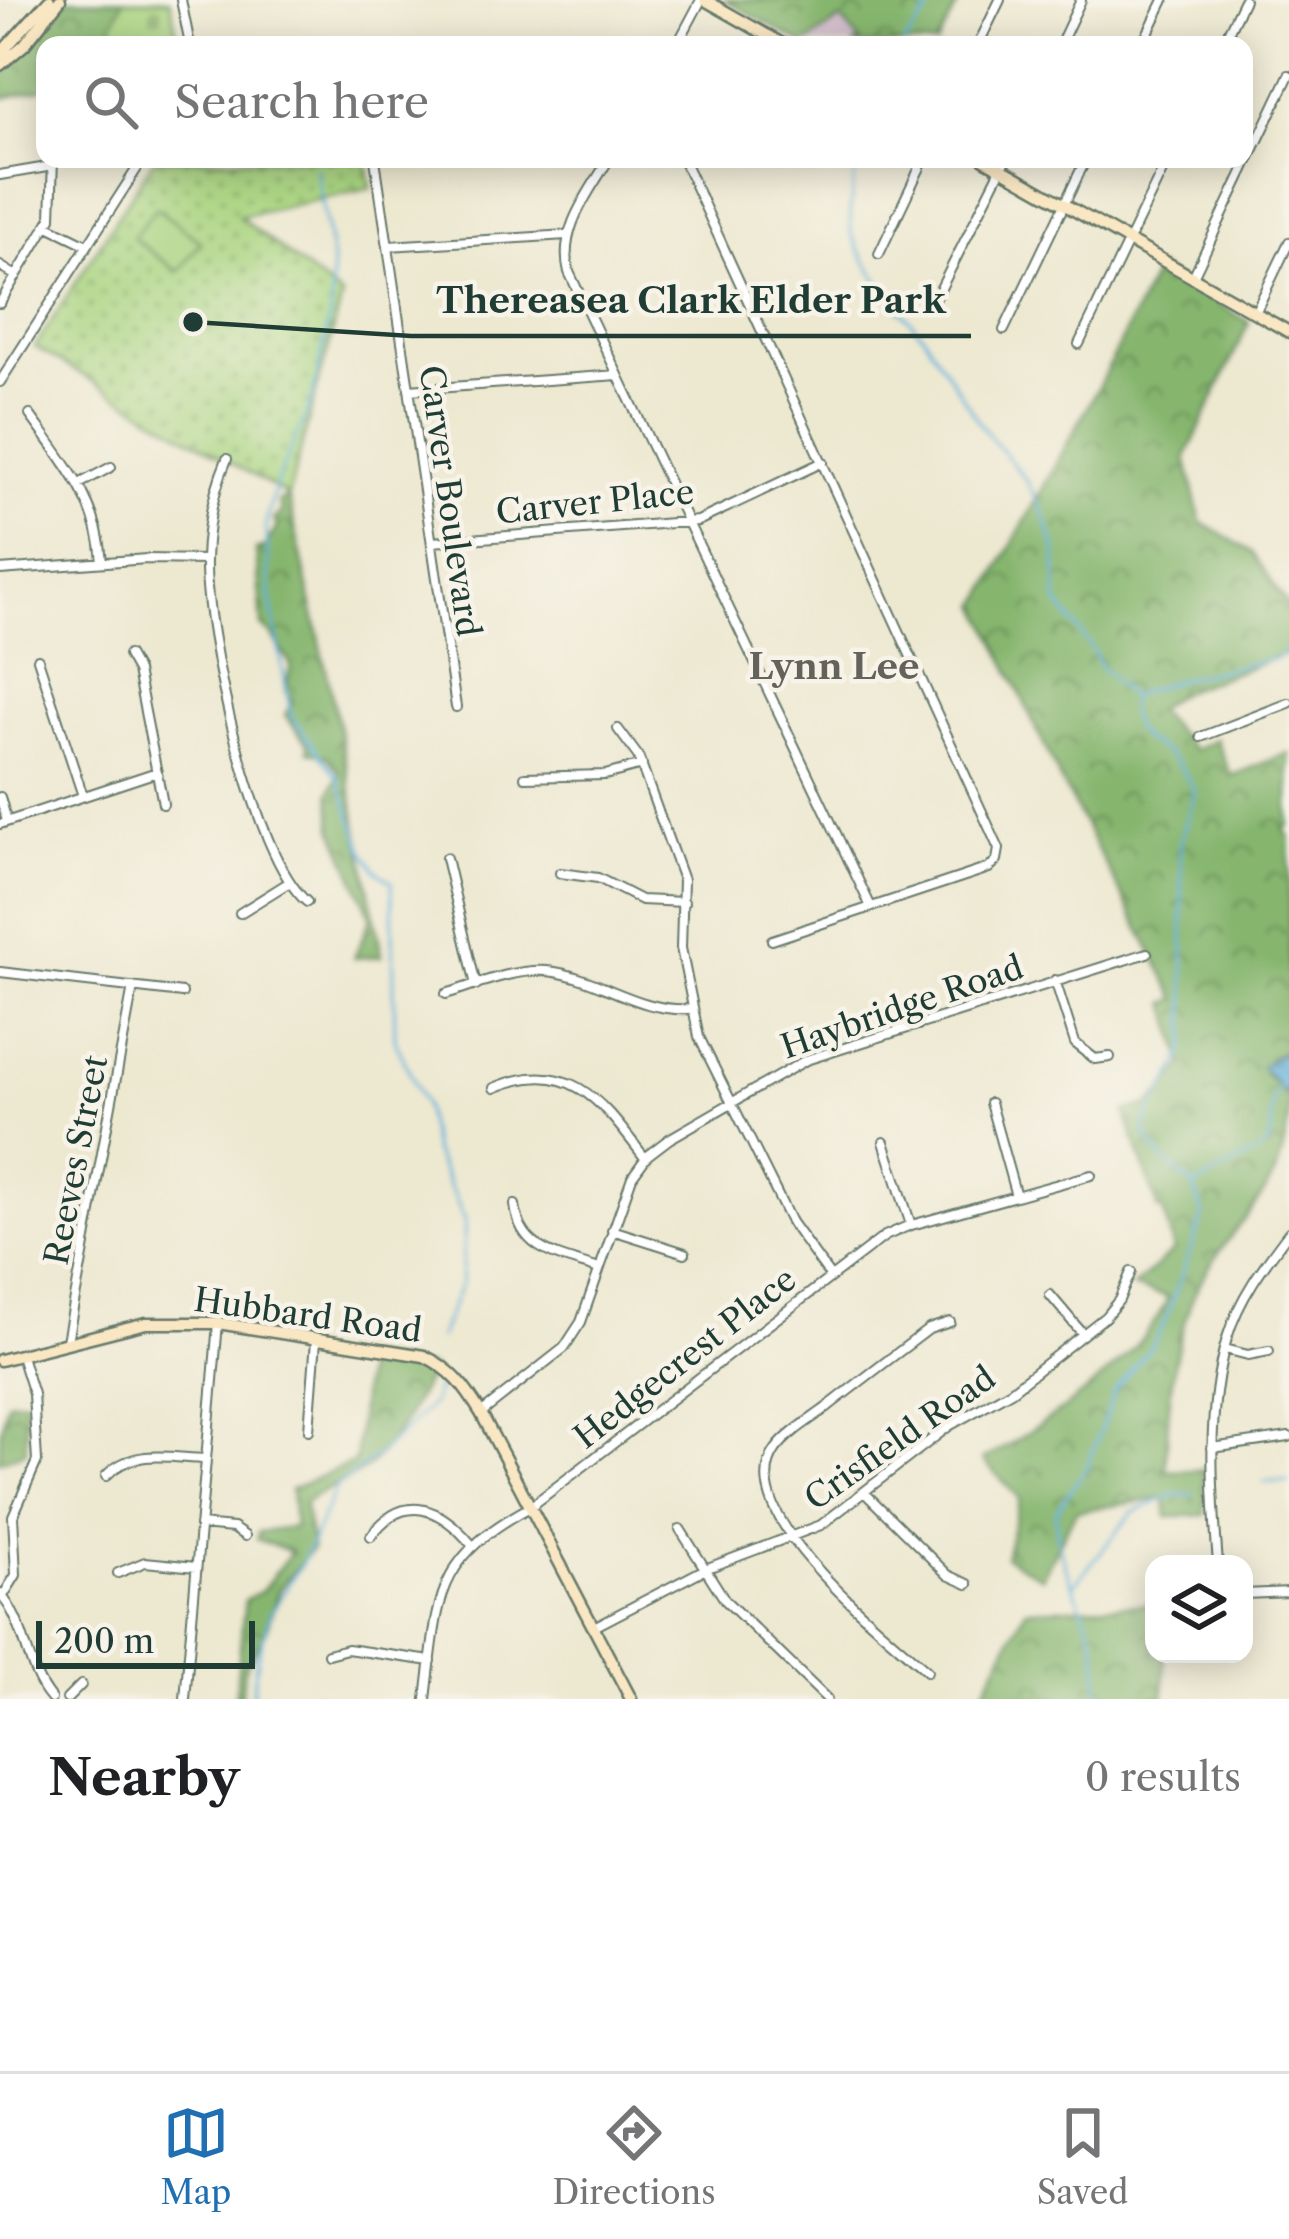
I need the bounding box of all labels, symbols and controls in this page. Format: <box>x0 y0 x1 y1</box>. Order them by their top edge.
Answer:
search box <box>36 36 1253 168</box>
icon: search <box>78 69 144 135</box>
text: Search here <box>174 74 429 130</box>
callout: Thereasea Clark Elder Park <box>411 264 971 336</box>
text: Thereasea Clark Elder Park <box>436 278 947 322</box>
street label: Carver Boulevard <box>411 363 489 639</box>
street label: Carver Place <box>494 471 696 533</box>
district label: Lynn Lee <box>748 644 920 688</box>
street label: Haybridge Road <box>776 946 1028 1068</box>
street label: Reeves Street <box>36 1052 116 1268</box>
street label: Hedgecrest Place <box>566 1259 804 1457</box>
street label: Hubbard Road <box>192 1279 424 1351</box>
street label: Crisfield Road <box>797 1357 1003 1519</box>
map controls <box>1145 1555 1253 1663</box>
button: layers <box>1145 1555 1253 1663</box>
scale bar <box>36 1615 255 1668</box>
text: 200 m <box>54 1621 154 1662</box>
text: Nearby <box>48 1746 240 1808</box>
text: 0 results <box>1085 1753 1241 1801</box>
tab: Map <box>161 2100 231 2213</box>
tab: Directions <box>553 2100 716 2213</box>
tab: Saved <box>1037 2100 1128 2213</box>

